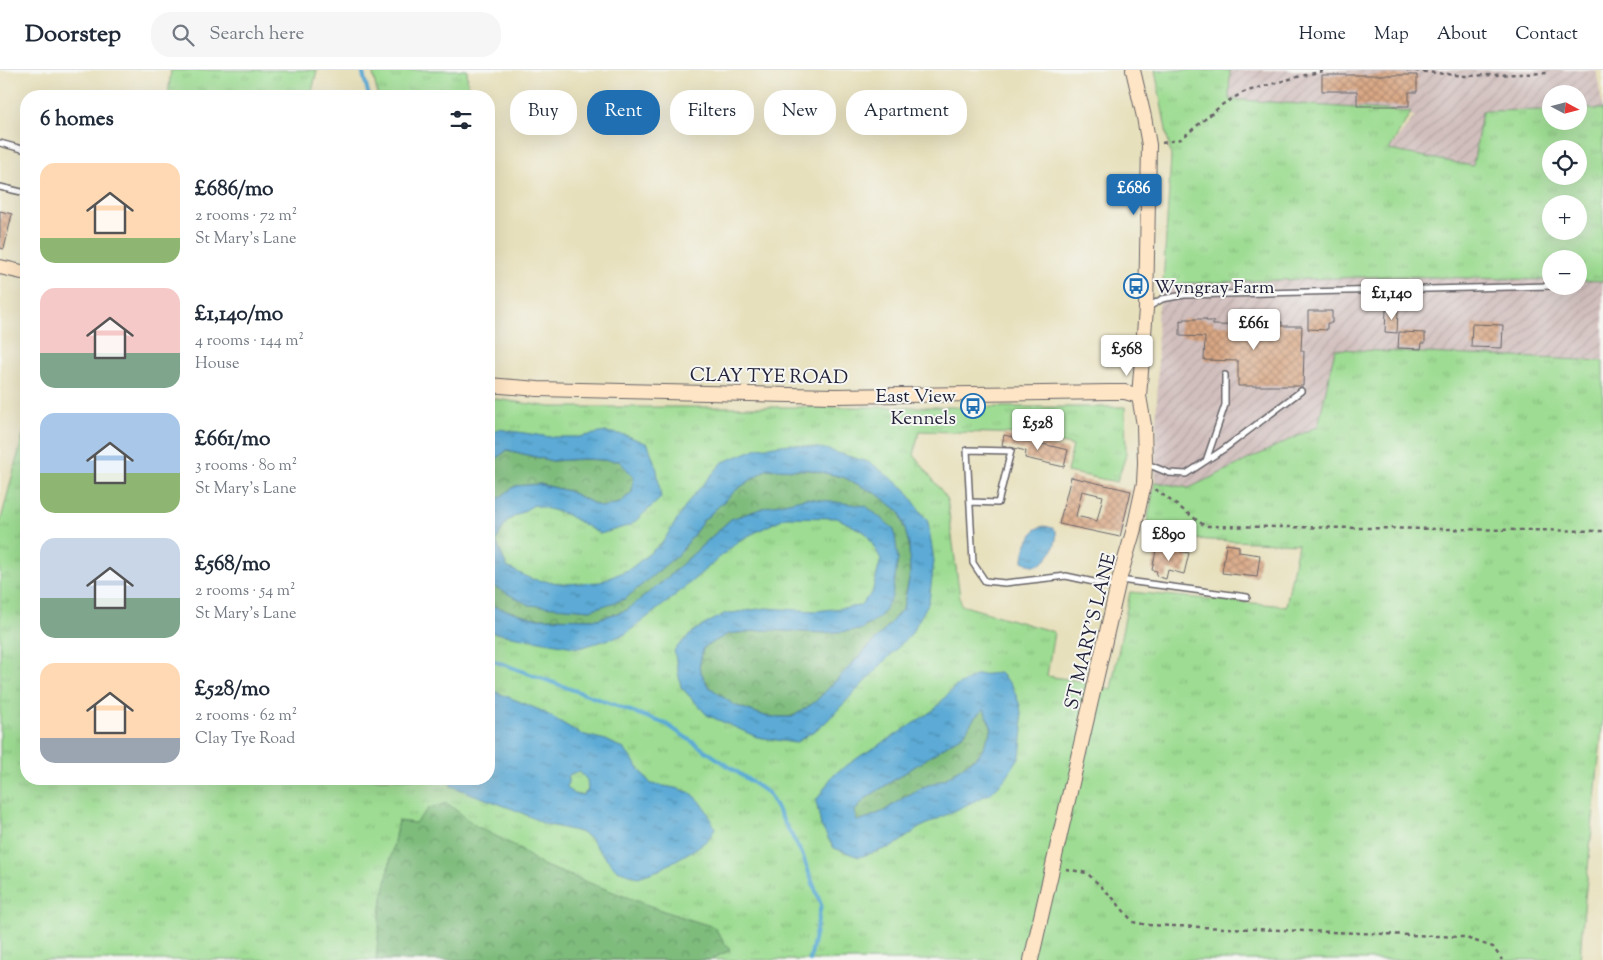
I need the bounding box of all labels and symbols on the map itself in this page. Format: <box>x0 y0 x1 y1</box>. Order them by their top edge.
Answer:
north arrow <box>1542 85 1588 130</box>
pin: £686 <box>1104 174 1164 216</box>
bus stop icon: Wyngray Farm <box>1123 273 1149 299</box>
place label: Wyngray Farm <box>1154 275 1275 302</box>
pin: £1,140 <box>1351 278 1433 321</box>
pin: £661 <box>1224 308 1284 351</box>
pin: £568 <box>1097 334 1157 377</box>
street label: CLAY TYE ROAD <box>690 363 848 392</box>
place label: East View Kennels <box>875 384 956 433</box>
bus stop icon: East View Kennels <box>960 393 986 419</box>
pin: £528 <box>1008 408 1068 451</box>
pin: £890 <box>1139 520 1199 562</box>
street label: ST MARY'S LANE <box>1059 550 1124 713</box>

